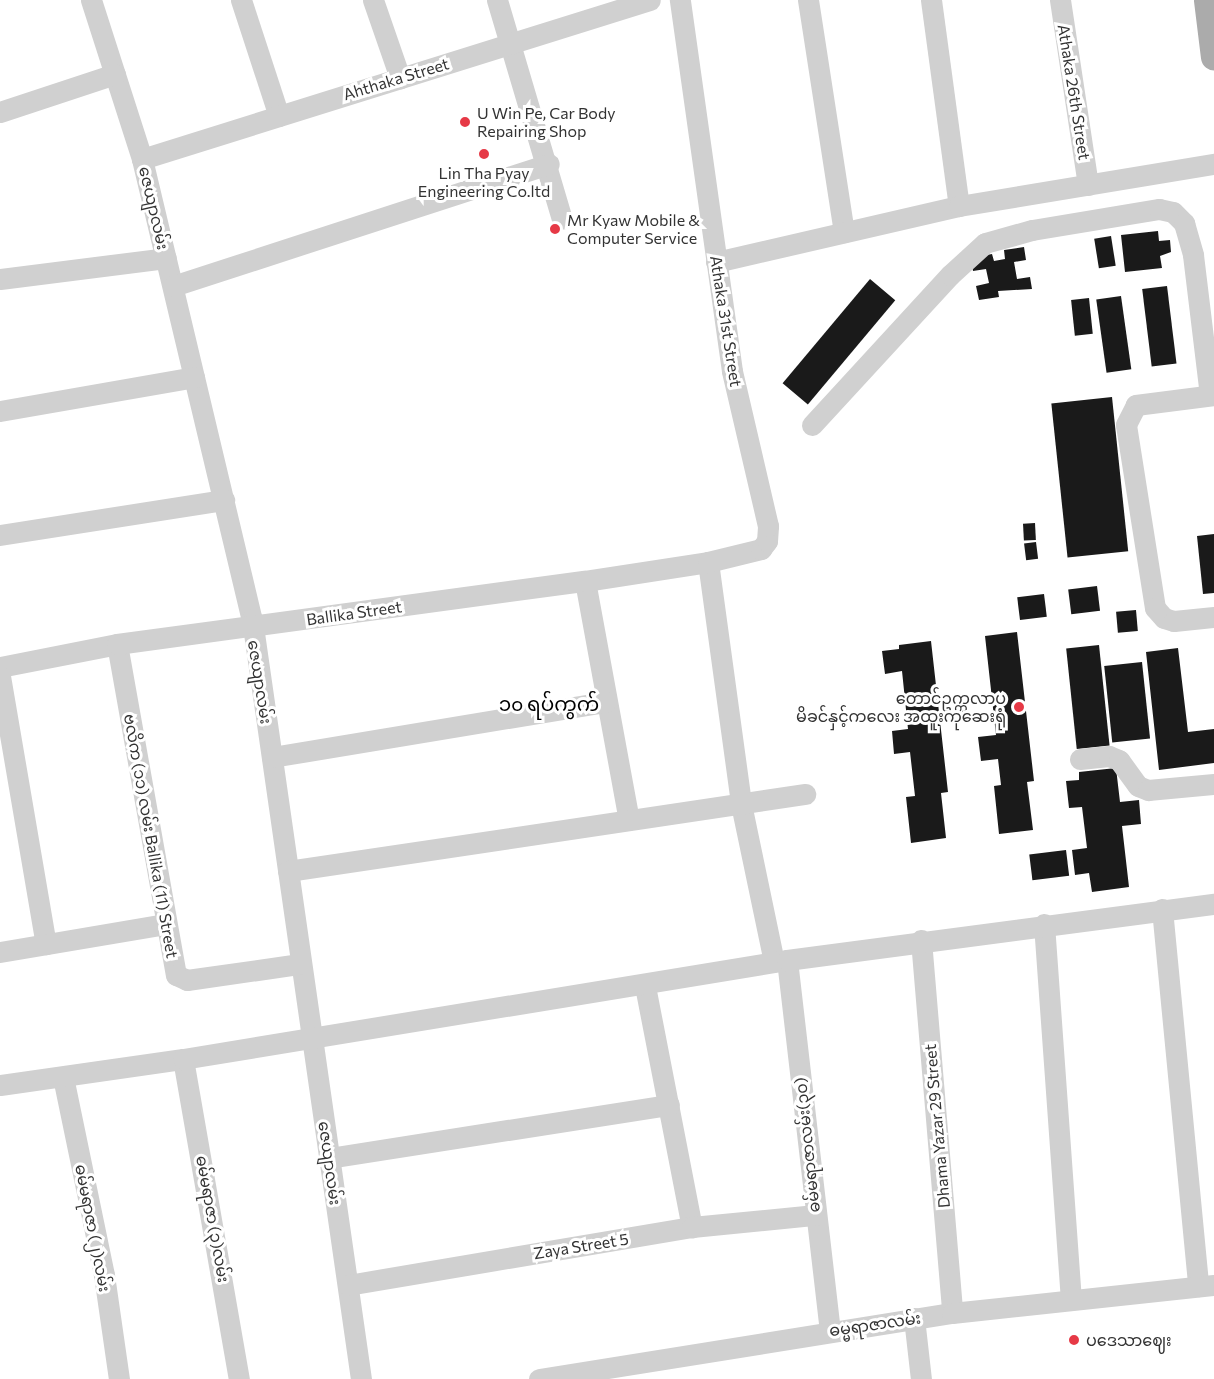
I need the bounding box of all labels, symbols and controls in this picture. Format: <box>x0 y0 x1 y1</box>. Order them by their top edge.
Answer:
street label: Athaka 26th Street <box>1054 23 1094 161</box>
street label: Ahthaka Street <box>341 54 451 104</box>
place label: U Win Pe, Car Body Repairing Shop <box>477 103 615 141</box>
marker: U Win Pe, Car Body Repairing Shop <box>458 115 472 129</box>
marker: Lin Tha Pyay Engineering Co.ltd <box>477 147 491 161</box>
place label: Lin Tha Pyay Engineering Co.ltd <box>418 163 550 201</box>
street label: ဇေယျာလမ်း <box>135 165 173 251</box>
place label: Mr Kyaw Mobile & Computer Service <box>567 210 700 248</box>
marker: Mr Kyaw Mobile & Computer Service <box>548 222 562 236</box>
street label: Athaka 31st Street <box>706 254 746 388</box>
street label: Ballika Street <box>305 597 403 629</box>
street label: ဇေယျာလမ်း <box>244 639 276 725</box>
place label: တောင်ဥက္ကလာပ မိခင်နှင့်ကလေး အထူးကုဆေးရုံ <box>796 688 1006 726</box>
district label: ၁o ရပ်ကွက် <box>499 691 599 715</box>
marker: တောင်ဥက္ကလာပ မိခင်နှင့်ကလေး အထူးကုဆေးရုံ <box>1010 698 1028 716</box>
street label: ဗလိက (၁၁) လမ်း Ballika (11) Street <box>120 712 182 960</box>
street label: Dhama Yazar 29 Street <box>920 1043 954 1209</box>
street label: ဓမ်မရာဇာလမ်း(၃၀) <box>790 1076 824 1214</box>
street label: ဇေယျာလမ်း <box>315 1120 345 1206</box>
street label: ဓမ်မရာဇာ (၃)လမ်း <box>192 1154 234 1284</box>
street label: ဓမ်မရာဇာ (၂)လမ်း <box>71 1163 115 1293</box>
street label: Zaya Street 5 <box>532 1229 630 1263</box>
street label: ဓမ္မရာဇာလမ်း <box>828 1308 922 1340</box>
place label: ပဒေသာဈေး <box>1086 1330 1172 1350</box>
marker: ပဒေသာဈေး <box>1067 1333 1081 1347</box>

